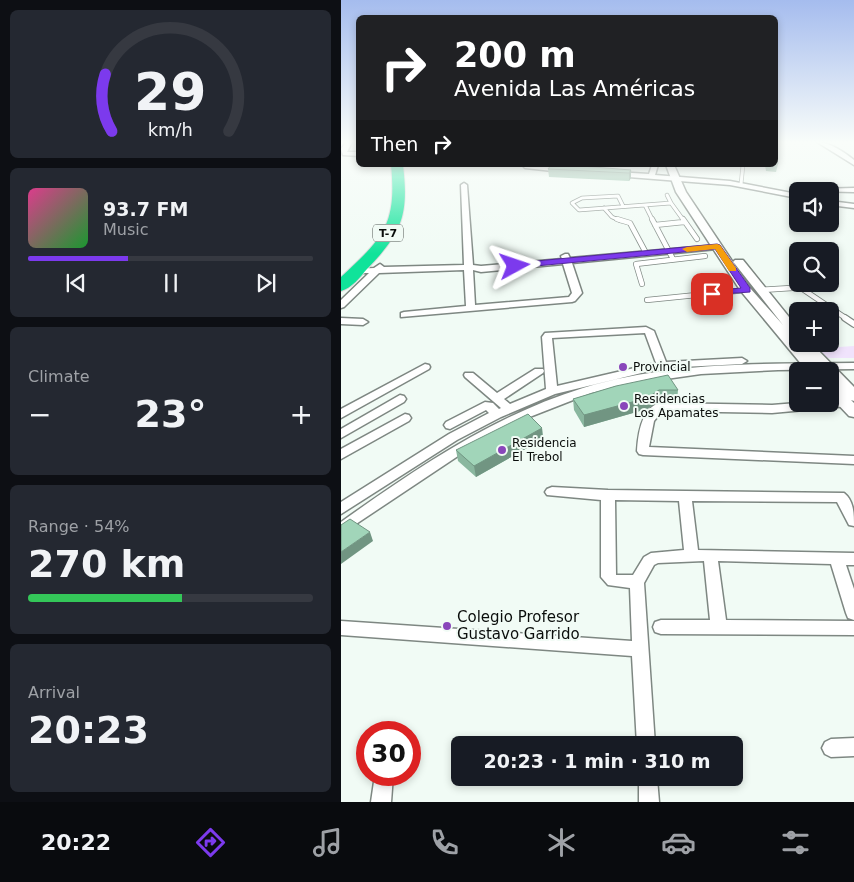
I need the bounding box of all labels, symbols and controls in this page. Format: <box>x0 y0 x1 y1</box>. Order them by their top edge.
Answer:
icon: right <box>371 35 436 100</box>
text: 200 m <box>454 35 576 75</box>
text: 29 <box>134 62 207 122</box>
text: Avenida Las Américas <box>454 76 695 101</box>
text: km/h <box>148 119 193 140</box>
icon: right <box>428 130 456 158</box>
text: Then <box>371 133 418 155</box>
map controls <box>789 182 839 412</box>
button: sound <box>789 182 839 232</box>
text: 93.7 FM <box>103 198 188 220</box>
text: Music <box>103 220 149 239</box>
road number: T-7 <box>373 224 403 242</box>
position arrow <box>488 239 540 291</box>
button: search <box>789 242 839 292</box>
icon: previous <box>62 269 90 297</box>
icon: pause <box>157 269 185 297</box>
icon: next <box>252 269 280 297</box>
pin <box>691 273 733 315</box>
icon: arrive <box>698 280 726 308</box>
button: + <box>789 302 839 352</box>
place label: Provincial <box>633 360 691 374</box>
marker: Provincial <box>617 361 629 373</box>
button: − <box>789 362 839 412</box>
text: Climate <box>28 367 90 386</box>
text: 23° <box>135 392 206 436</box>
place label: Residencias Los Apamates <box>634 392 718 420</box>
text: − <box>28 398 51 431</box>
text: + <box>290 398 313 431</box>
marker: Residencias Los Apamates <box>618 400 630 412</box>
place label: Residencia El Trebol <box>512 436 577 464</box>
marker: Residencia El Trebol <box>496 444 508 456</box>
text: Range · 54% <box>28 517 130 536</box>
text: 270 km <box>28 542 185 586</box>
place label: Colegio Profesor Gustavo Garrido <box>457 608 580 643</box>
marker: Colegio Profesor Gustavo Garrido <box>441 620 453 632</box>
text: Arrival <box>28 683 80 702</box>
text: 20:23 <box>28 708 149 752</box>
speed limit sign: 30 <box>356 721 421 786</box>
text: 20:23 · 1 min · 310 m <box>483 750 711 772</box>
icon: directions <box>193 825 228 860</box>
icon: music <box>310 825 345 860</box>
icon: phone <box>427 825 462 860</box>
icon: climate <box>544 825 579 860</box>
icon: car <box>661 825 696 860</box>
icon: filters <box>778 825 813 860</box>
text: 20:22 <box>41 830 111 855</box>

